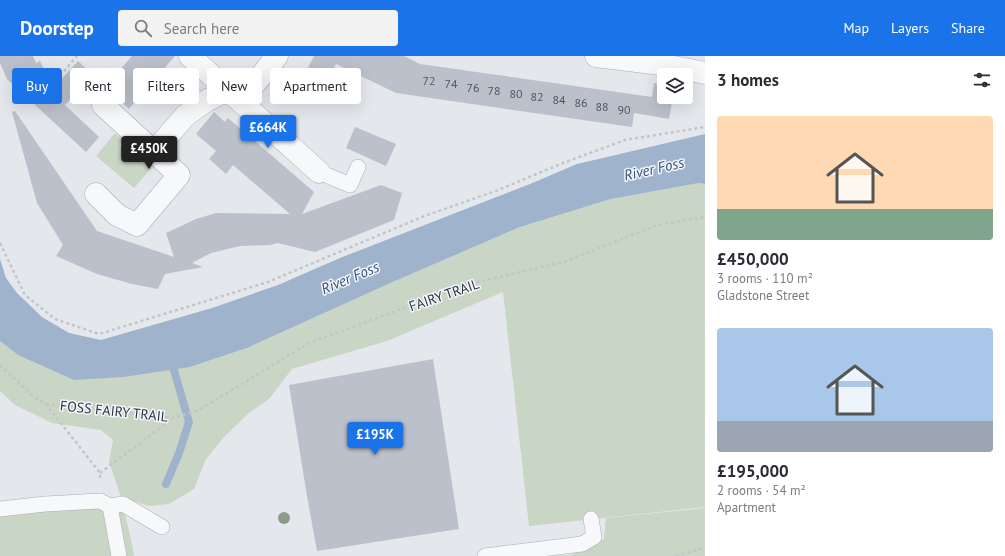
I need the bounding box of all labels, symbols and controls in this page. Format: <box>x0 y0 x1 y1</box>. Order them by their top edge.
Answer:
search box <box>118 10 398 46</box>
text: Doorstep <box>20 16 94 40</box>
icon: search <box>132 17 154 39</box>
text: Search here <box>164 19 240 38</box>
text: Map <box>843 19 869 37</box>
text: Layers <box>891 19 929 37</box>
text: Share <box>951 19 985 37</box>
chip: Buy <box>12 68 62 104</box>
chip: Rent <box>70 68 125 104</box>
chip: Filters <box>133 68 199 104</box>
chip: New <box>207 68 262 104</box>
chip: Apartment <box>270 68 361 104</box>
map controls <box>657 68 693 104</box>
button: layers <box>657 68 693 104</box>
text: 3 homes <box>717 69 779 91</box>
icon: filters <box>971 69 993 91</box>
house number: 72 <box>422 73 436 88</box>
house number: 74 <box>444 76 458 91</box>
house number: 76 <box>466 80 480 95</box>
house number: 78 <box>487 83 501 98</box>
house number: 80 <box>509 86 523 101</box>
house number: 82 <box>530 89 544 104</box>
house number: 84 <box>552 92 566 107</box>
house number: 86 <box>574 95 588 110</box>
house number: 88 <box>595 99 609 114</box>
house number: 90 <box>617 102 631 117</box>
pin: £664K <box>240 115 296 149</box>
text: £664K <box>249 119 287 136</box>
pin: £450K <box>121 136 177 170</box>
text: £450K <box>130 140 168 157</box>
icon: home <box>819 142 891 214</box>
water label: River Foss <box>622 152 686 185</box>
text: £450,000 <box>717 248 789 270</box>
water label: River Foss <box>318 257 382 298</box>
text: 3 rooms · 110 m² <box>717 270 813 287</box>
street label: FAIRY TRAIL <box>407 275 481 315</box>
text: Gladstone Street <box>717 287 809 304</box>
icon: home <box>819 354 891 426</box>
street label: FOSS FAIRY TRAIL <box>59 396 169 426</box>
pin: £195K <box>347 422 403 456</box>
text: £195K <box>356 426 394 443</box>
text: £195,000 <box>717 460 789 482</box>
text: 2 rooms · 54 m² <box>717 482 806 499</box>
text: Apartment <box>717 499 776 516</box>

